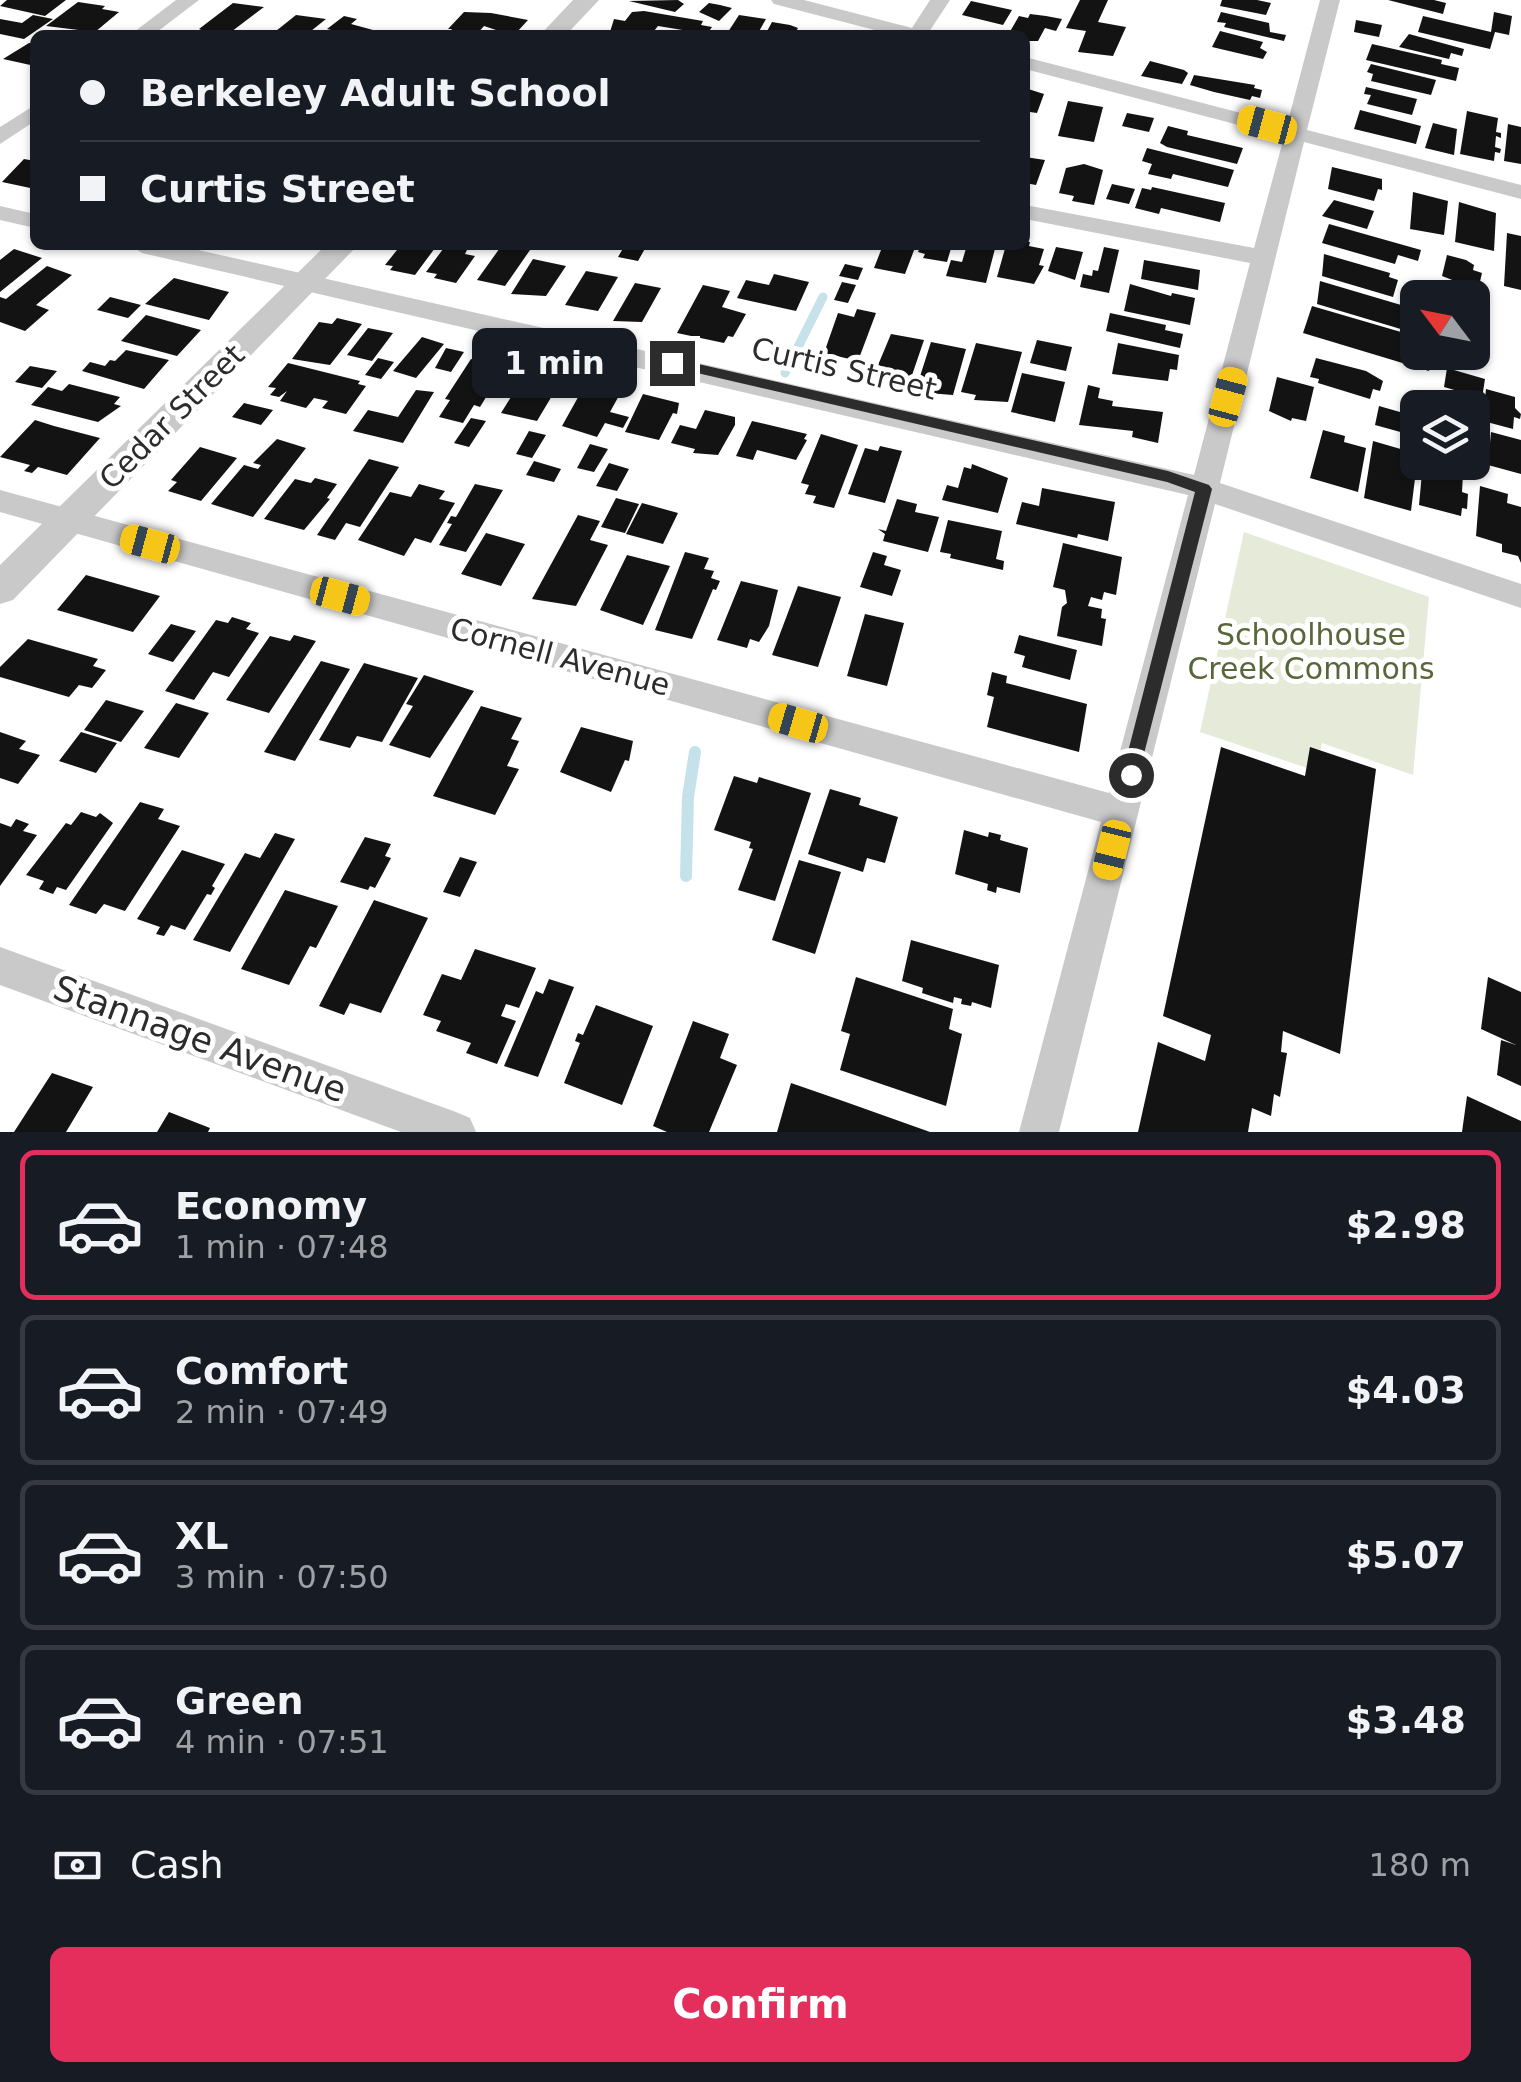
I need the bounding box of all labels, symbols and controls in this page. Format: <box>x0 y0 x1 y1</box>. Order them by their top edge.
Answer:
text: Berkeley Adult School <box>140 71 611 115</box>
car <box>1234 103 1300 147</box>
text: Curtis Street <box>140 167 415 211</box>
north arrow <box>1400 280 1490 370</box>
map controls <box>1400 280 1490 480</box>
callout: 1 min <box>472 328 637 398</box>
street label: Curtis Street <box>748 330 940 407</box>
street label: Cedar Street <box>92 337 251 496</box>
route end <box>650 341 695 386</box>
text: 1 min <box>504 344 605 382</box>
car <box>1206 364 1250 430</box>
button: layers <box>1400 390 1490 480</box>
car <box>117 522 183 566</box>
car <box>307 574 373 618</box>
street label: Cornell Avenue <box>446 610 674 703</box>
park label: Schoolhouse Creek Commons <box>1187 617 1435 686</box>
car <box>765 700 831 746</box>
route start <box>1109 753 1154 798</box>
car <box>1090 817 1134 883</box>
street label: Stannage Avenue <box>48 968 352 1110</box>
icon: car <box>55 1180 145 1270</box>
text: Economy <box>175 1184 367 1228</box>
text: $2.98 <box>1346 1203 1466 1247</box>
text: 1 min · 07:48 <box>175 1228 389 1266</box>
icon: car <box>55 1345 145 1435</box>
text: Comfort <box>175 1349 348 1393</box>
text: $4.03 <box>1346 1368 1466 1412</box>
text: 2 min · 07:49 <box>175 1393 389 1431</box>
icon: car <box>55 1510 145 1600</box>
text: XL <box>175 1514 229 1558</box>
text: $5.07 <box>1346 1533 1466 1577</box>
text: 3 min · 07:50 <box>175 1558 389 1596</box>
icon: car <box>55 1675 145 1765</box>
text: Green <box>175 1679 304 1723</box>
text: $3.48 <box>1346 1698 1466 1742</box>
text: 4 min · 07:51 <box>175 1723 389 1761</box>
icon: cash <box>50 1838 105 1893</box>
text: Cash <box>130 1843 224 1887</box>
text: 180 m <box>1369 1846 1471 1884</box>
button: Confirm <box>50 1947 1471 2062</box>

